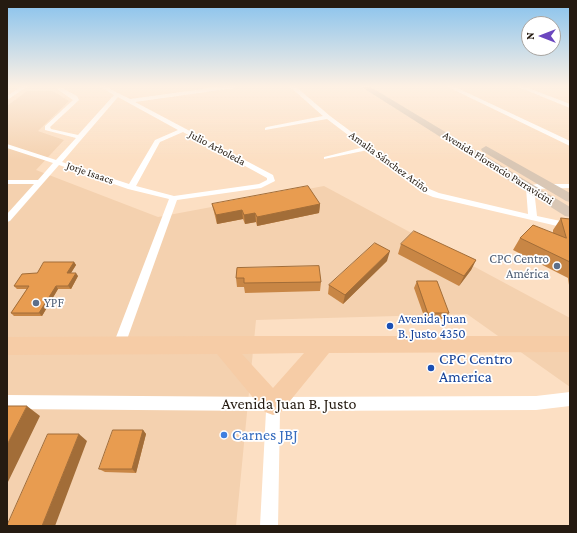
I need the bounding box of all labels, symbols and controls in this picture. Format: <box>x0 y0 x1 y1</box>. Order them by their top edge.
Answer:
north arrow <box>521 16 561 56</box>
text: N <box>524 32 536 40</box>
street label: Julio Arboleda <box>186 128 248 168</box>
street label: Avenida Florencio Parravicini <box>440 128 556 208</box>
street label: Amalia Sánchez Ariño <box>346 129 432 195</box>
street label: Jorje Isaacs <box>65 159 115 187</box>
place label: CPC Centro América <box>489 251 549 282</box>
marker: CPC Centro América <box>552 261 562 271</box>
place label: YPF <box>44 295 64 311</box>
marker: YPF <box>31 298 41 308</box>
place label: Avenida Juan B. Justo 4350 <box>398 311 466 342</box>
marker: Avenida Juan B. Justo 4350 <box>385 321 395 331</box>
place label: CPC Centro America <box>439 349 512 387</box>
marker: CPC Centro America <box>426 363 436 373</box>
street label: Avenida Juan B. Justo <box>222 394 356 414</box>
place label: Carnes JBJ <box>232 425 298 445</box>
marker: Carnes JBJ <box>219 430 229 440</box>

